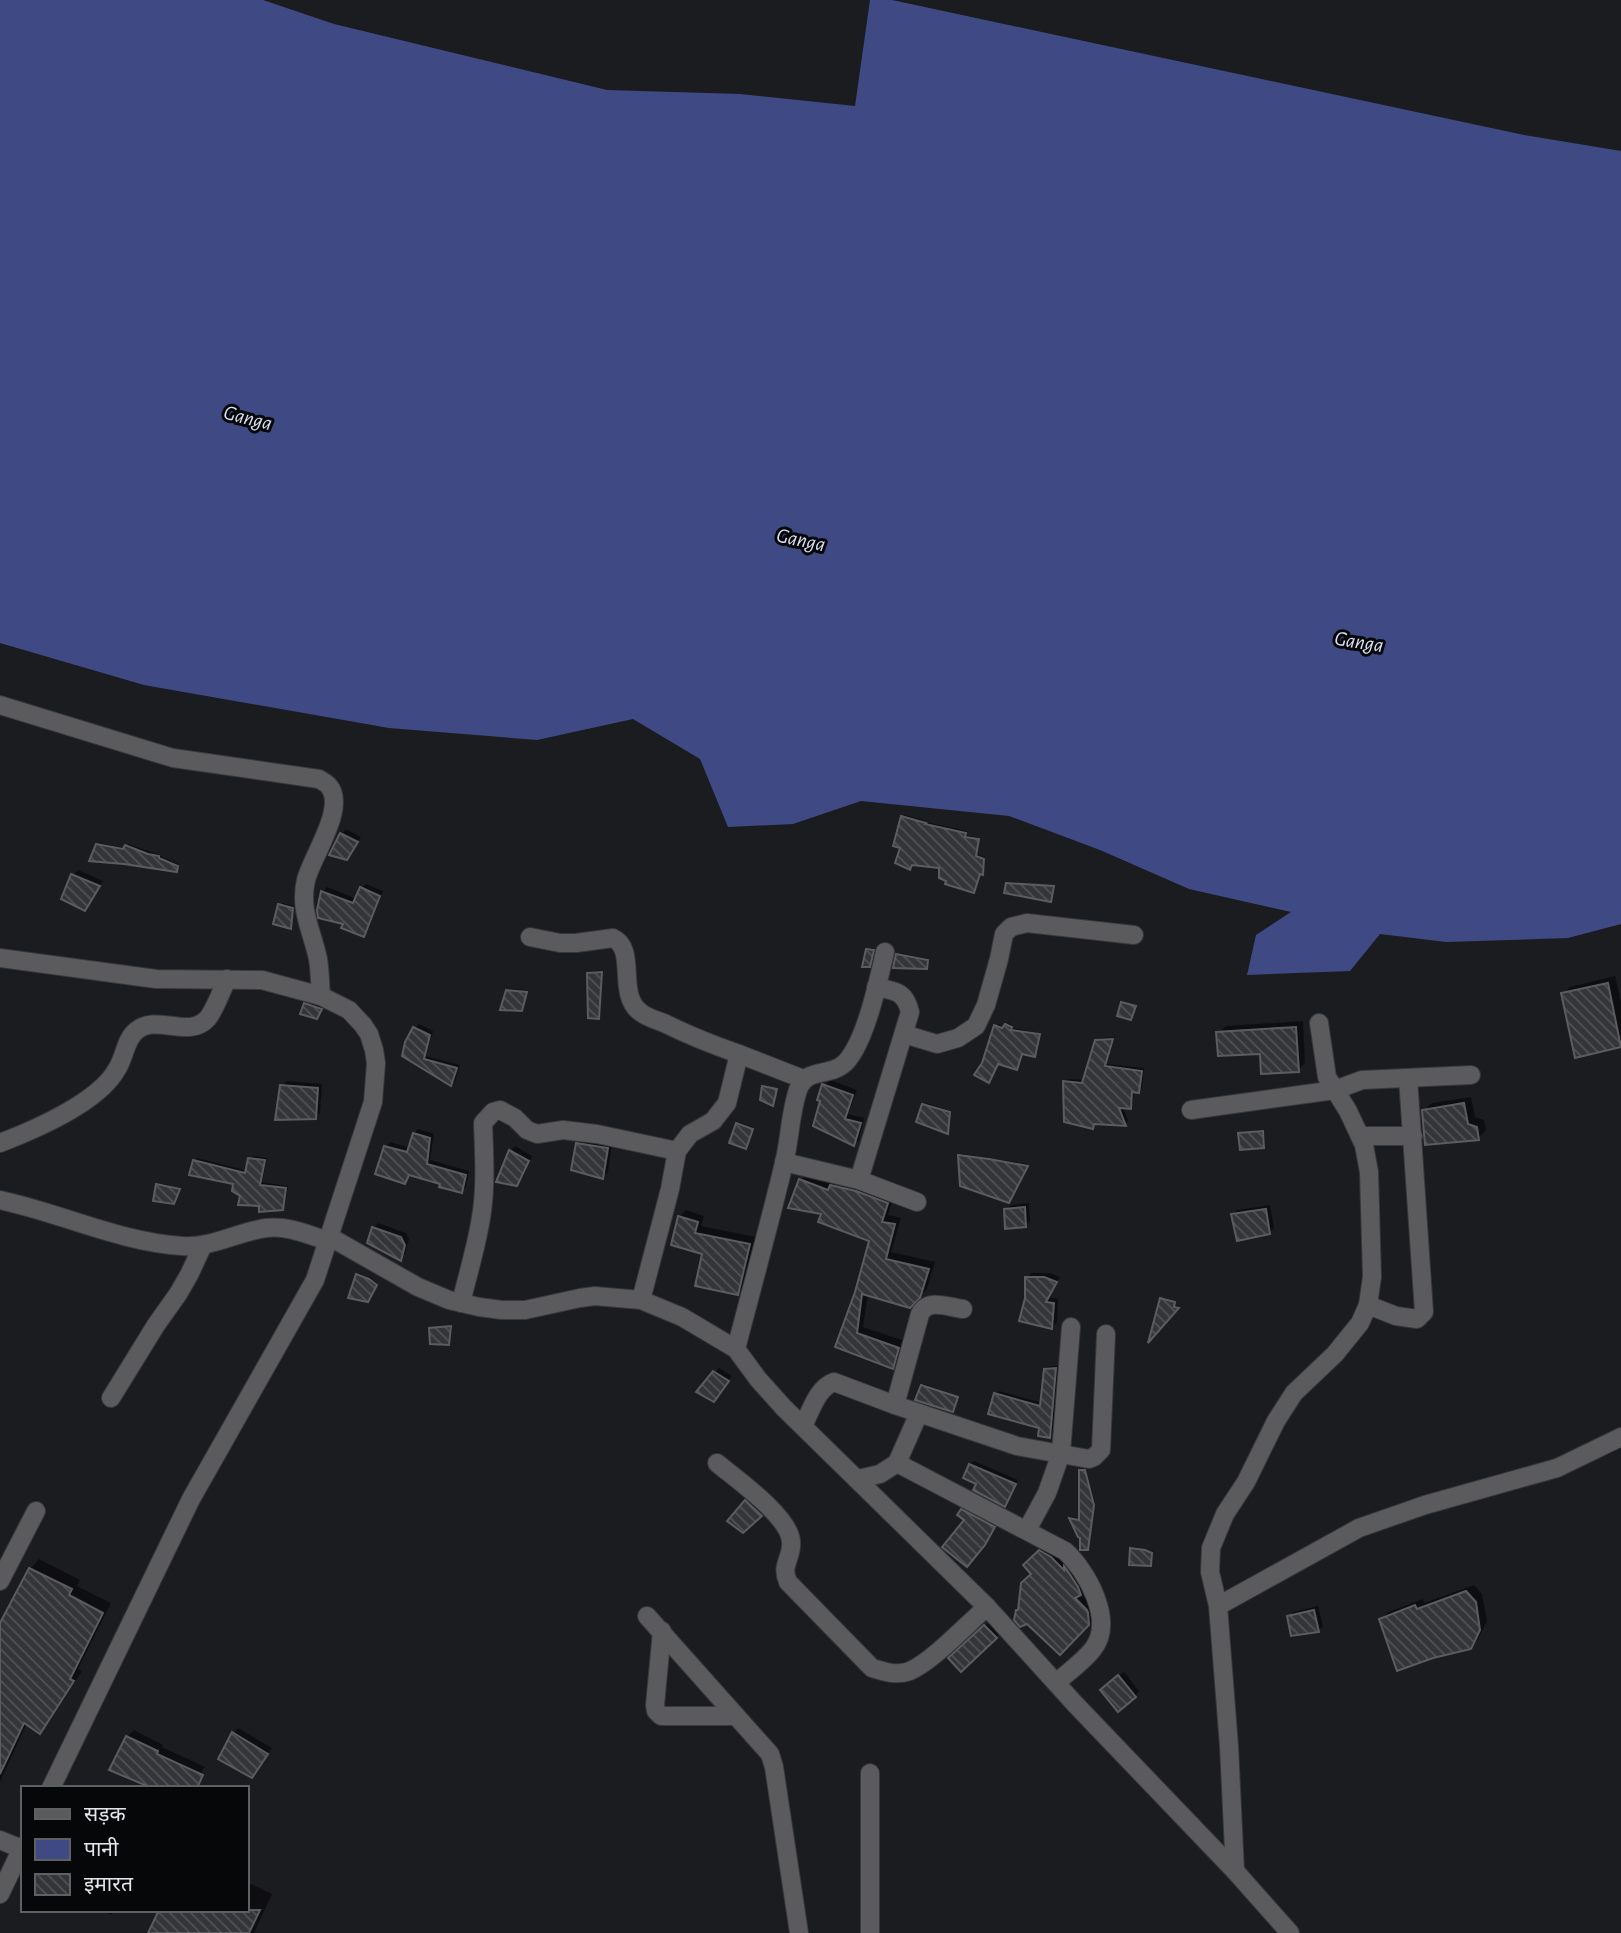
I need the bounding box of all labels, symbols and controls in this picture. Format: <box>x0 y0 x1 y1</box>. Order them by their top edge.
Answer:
water label: Ganga <box>222 402 274 434</box>
water label: Ganga <box>775 525 827 555</box>
water label: Ganga <box>1333 628 1385 656</box>
legend <box>21 1786 248 1912</box>
text: सड़क <box>84 1804 126 1825</box>
text: पानी <box>84 1837 119 1860</box>
text: इमारत <box>84 1874 134 1895</box>

